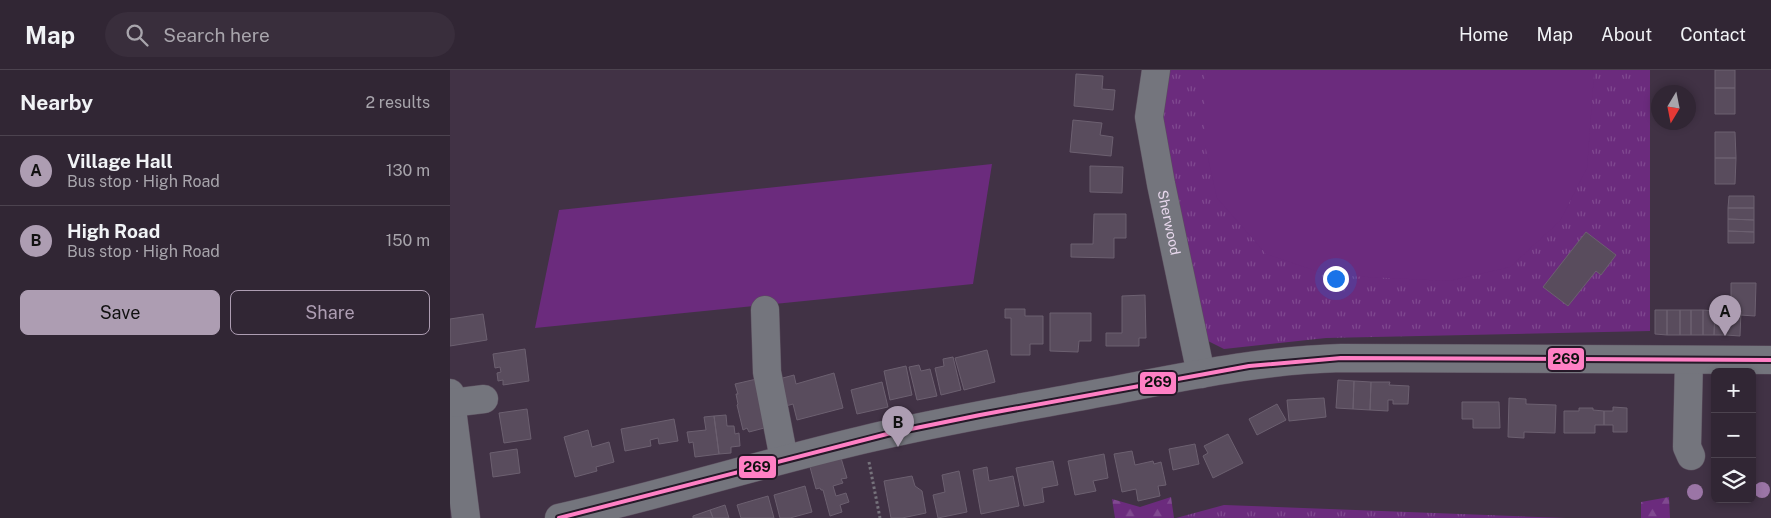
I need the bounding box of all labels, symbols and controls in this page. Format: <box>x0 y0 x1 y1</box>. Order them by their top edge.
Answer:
search box <box>105 12 455 57</box>
text: Map <box>25 21 75 49</box>
icon: search <box>123 21 151 49</box>
text: Search here <box>163 24 270 46</box>
text: Home <box>1459 24 1509 45</box>
text: Map <box>1537 24 1573 45</box>
text: About <box>1601 24 1652 45</box>
text: Contact <box>1680 24 1746 45</box>
north arrow <box>1651 85 1696 130</box>
text: Nearby <box>20 90 93 115</box>
text: 2 results <box>365 93 430 112</box>
text: Village Hall <box>67 150 173 172</box>
text: A <box>30 161 42 180</box>
text: 130 m <box>386 161 430 180</box>
text: Bus stop · High Road <box>67 172 220 191</box>
street label: Sherwood <box>1154 189 1184 257</box>
text: High Road <box>67 220 160 242</box>
text: B <box>31 231 41 250</box>
text: 150 m <box>386 231 430 250</box>
text: Bus stop · High Road <box>67 242 220 261</box>
your location <box>1323 266 1349 292</box>
button: Save <box>20 290 220 335</box>
button: Share <box>230 290 430 335</box>
pin: A <box>1709 295 1741 336</box>
line badge: 269 <box>1547 347 1585 371</box>
text: 269 <box>1552 351 1580 367</box>
map controls <box>1711 368 1756 503</box>
button: + <box>1711 368 1756 413</box>
line badge: 269 <box>1139 371 1177 395</box>
text: 269 <box>1144 374 1172 390</box>
pin: B <box>882 406 914 447</box>
button: − <box>1711 413 1756 458</box>
line badge: 269 <box>738 455 777 479</box>
button: layers <box>1711 458 1756 503</box>
text: 269 <box>743 459 771 475</box>

